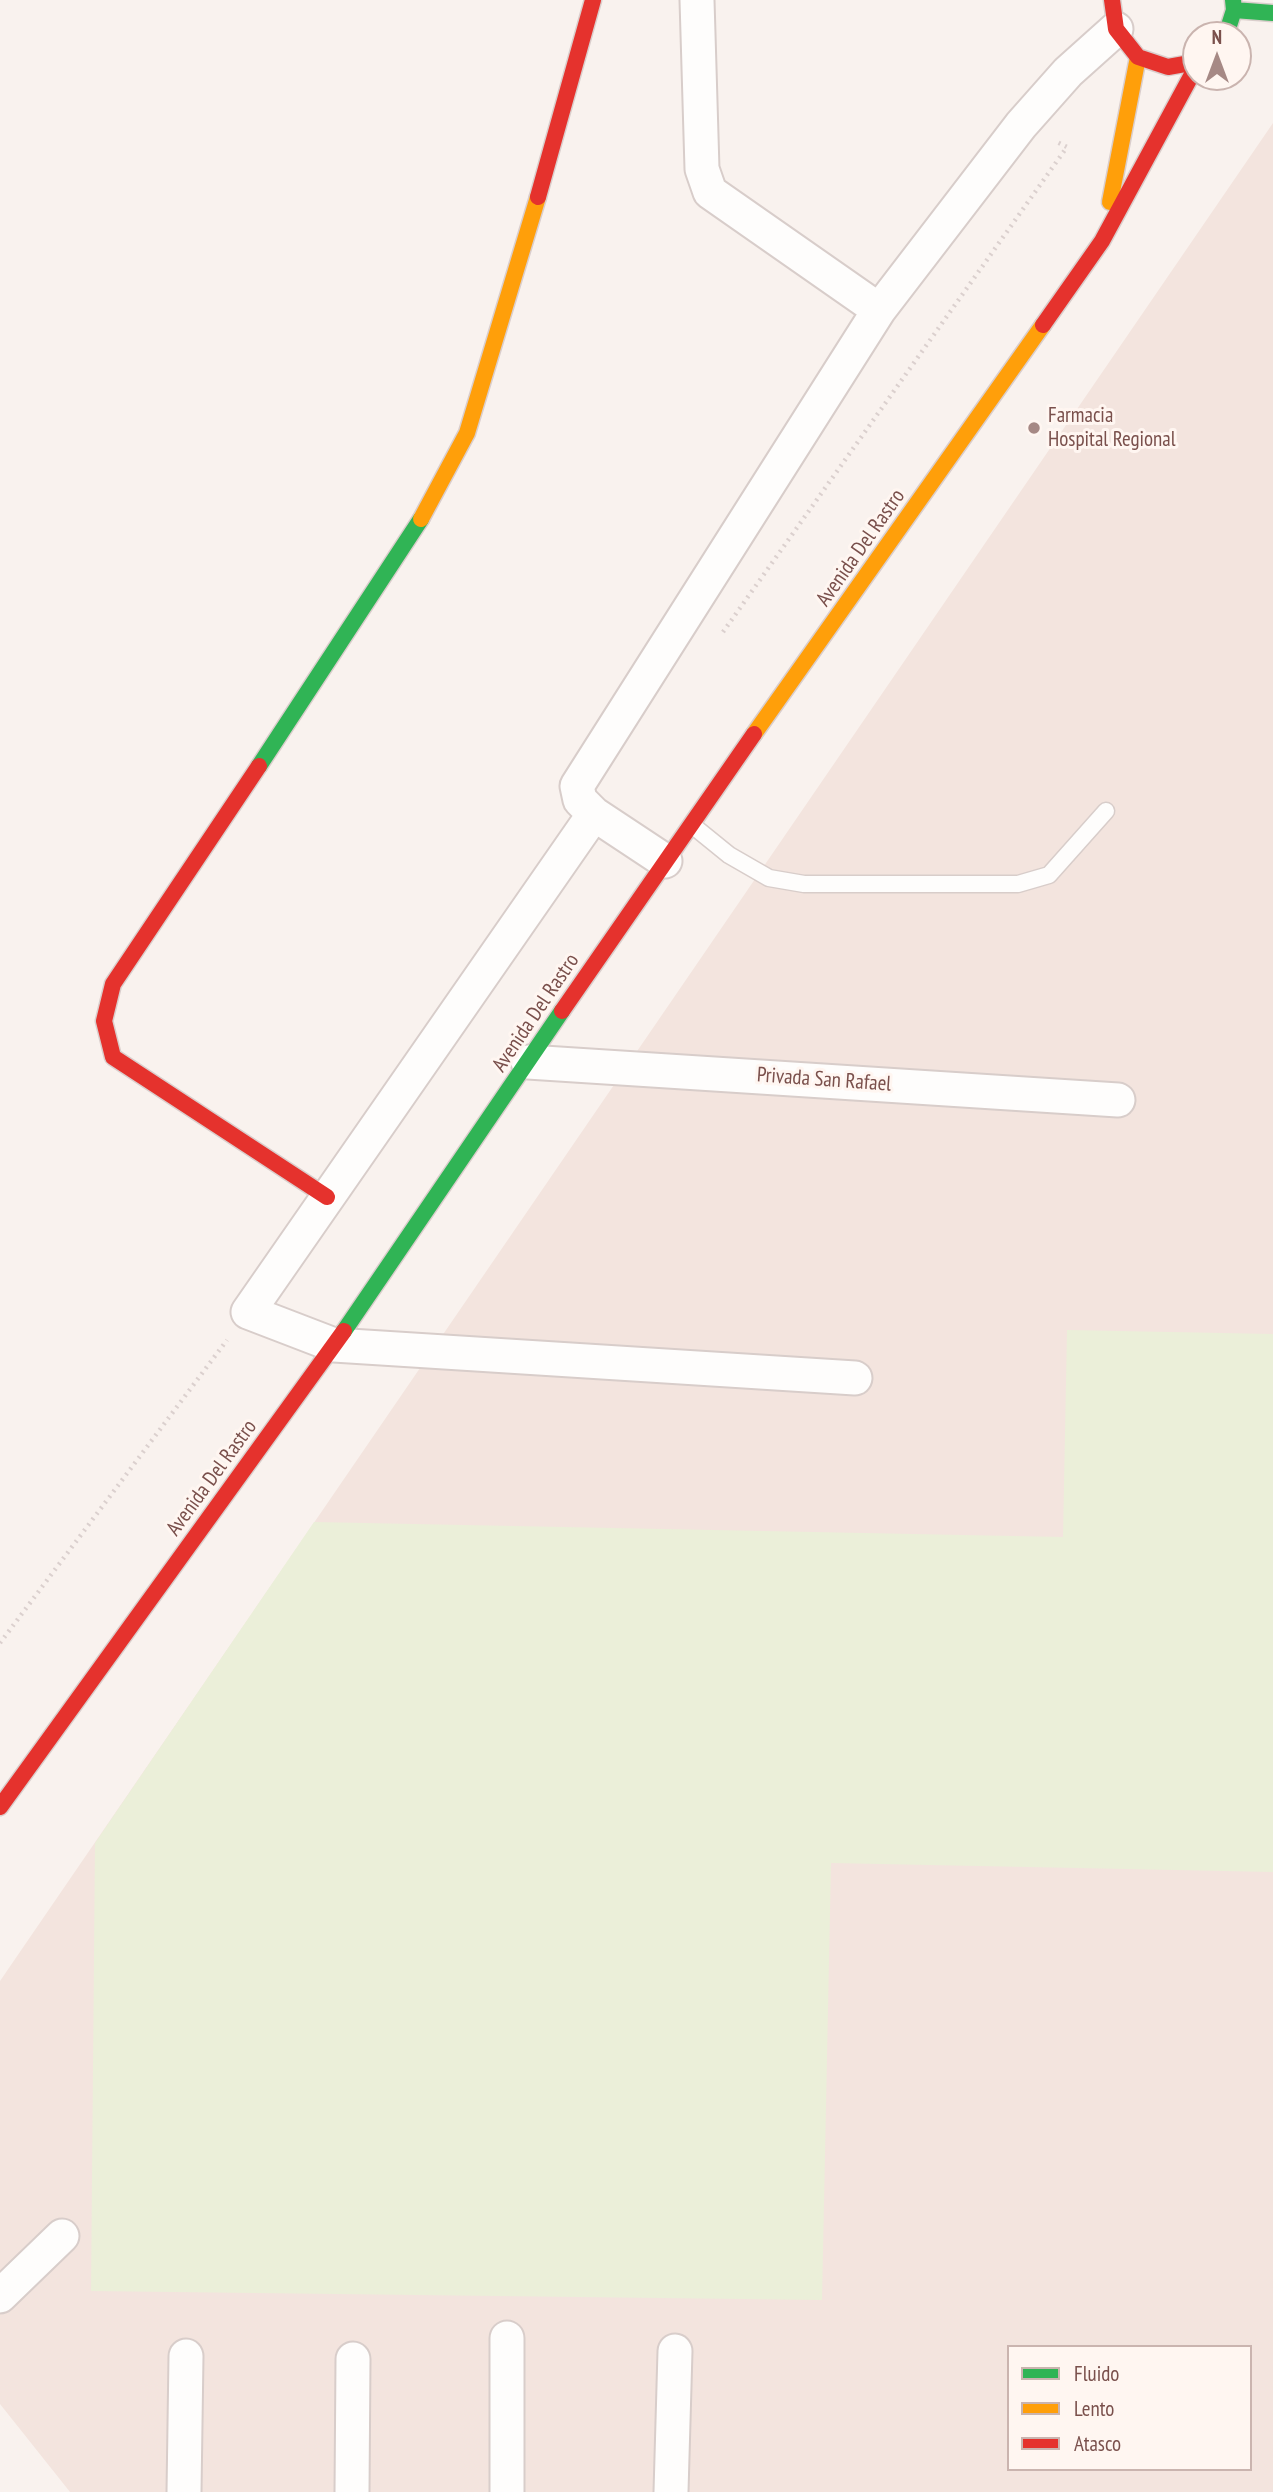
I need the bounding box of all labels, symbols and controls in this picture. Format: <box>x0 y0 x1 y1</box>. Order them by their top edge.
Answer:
north arrow <box>1182 21 1252 91</box>
text: N <box>1212 25 1222 49</box>
place label: Farmacia Hospital Regional <box>1048 403 1176 453</box>
marker: Farmacia Hospital Regional <box>1026 420 1042 436</box>
street label: Avenida Del Rastro <box>811 485 911 611</box>
street label: Avenida Del Rastro <box>487 949 585 1077</box>
street label: Privada San Rafael <box>756 1063 892 1097</box>
street label: Avenida Del Rastro <box>162 1415 262 1541</box>
legend <box>1007 2345 1252 2471</box>
text: Fluido <box>1074 2360 1119 2387</box>
text: Lento <box>1074 2395 1114 2422</box>
text: Atasco <box>1074 2430 1121 2457</box>

